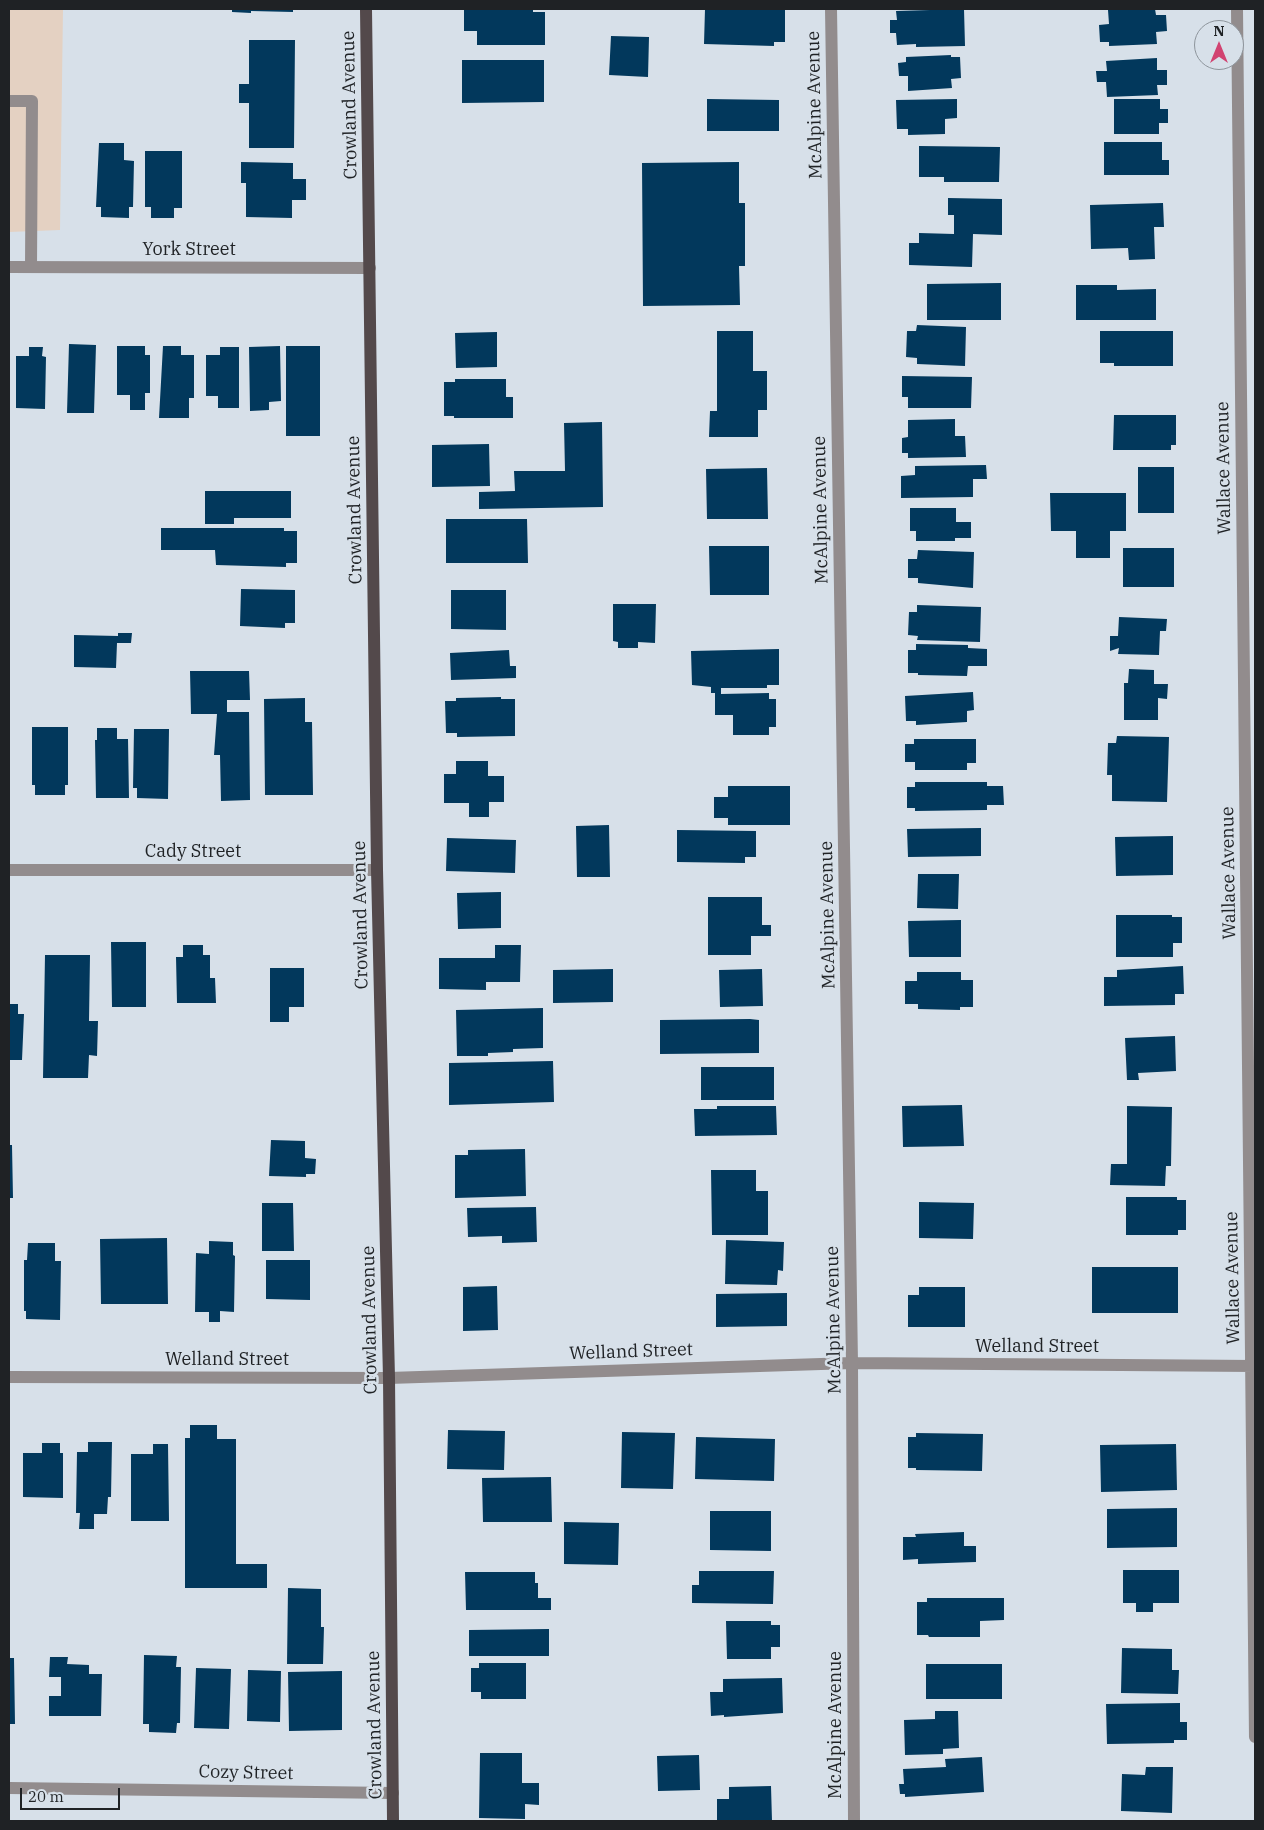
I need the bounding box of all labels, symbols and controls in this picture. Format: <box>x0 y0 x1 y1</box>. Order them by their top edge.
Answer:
north arrow <box>1194 20 1244 70</box>
text: N <box>1213 22 1225 40</box>
street label: Crowland Avenue <box>338 31 362 179</box>
street label: McAlpine Avenue <box>803 31 827 179</box>
street label: York Street <box>142 239 236 261</box>
street label: Wallace Avenue <box>1212 401 1236 535</box>
street label: Crowland Avenue <box>343 436 367 584</box>
street label: McAlpine Avenue <box>809 436 833 584</box>
street label: Wallace Avenue <box>1217 806 1241 940</box>
street label: Cady Street <box>145 841 241 863</box>
street label: Crowland Avenue <box>349 841 373 989</box>
street label: McAlpine Avenue <box>816 841 840 989</box>
street label: Wallace Avenue <box>1221 1211 1245 1345</box>
street label: Crowland Avenue <box>358 1246 382 1394</box>
street label: McAlpine Avenue <box>822 1246 846 1394</box>
street label: Welland Street <box>975 1336 1099 1358</box>
street label: Welland Street <box>569 1339 693 1365</box>
street label: Welland Street <box>165 1349 289 1371</box>
street label: Crowland Avenue <box>363 1651 387 1799</box>
street label: McAlpine Avenue <box>825 1651 847 1799</box>
street label: Cozy Street <box>198 1761 294 1785</box>
scale bar <box>22 1778 122 1810</box>
text: 20 m <box>28 1787 64 1806</box>

